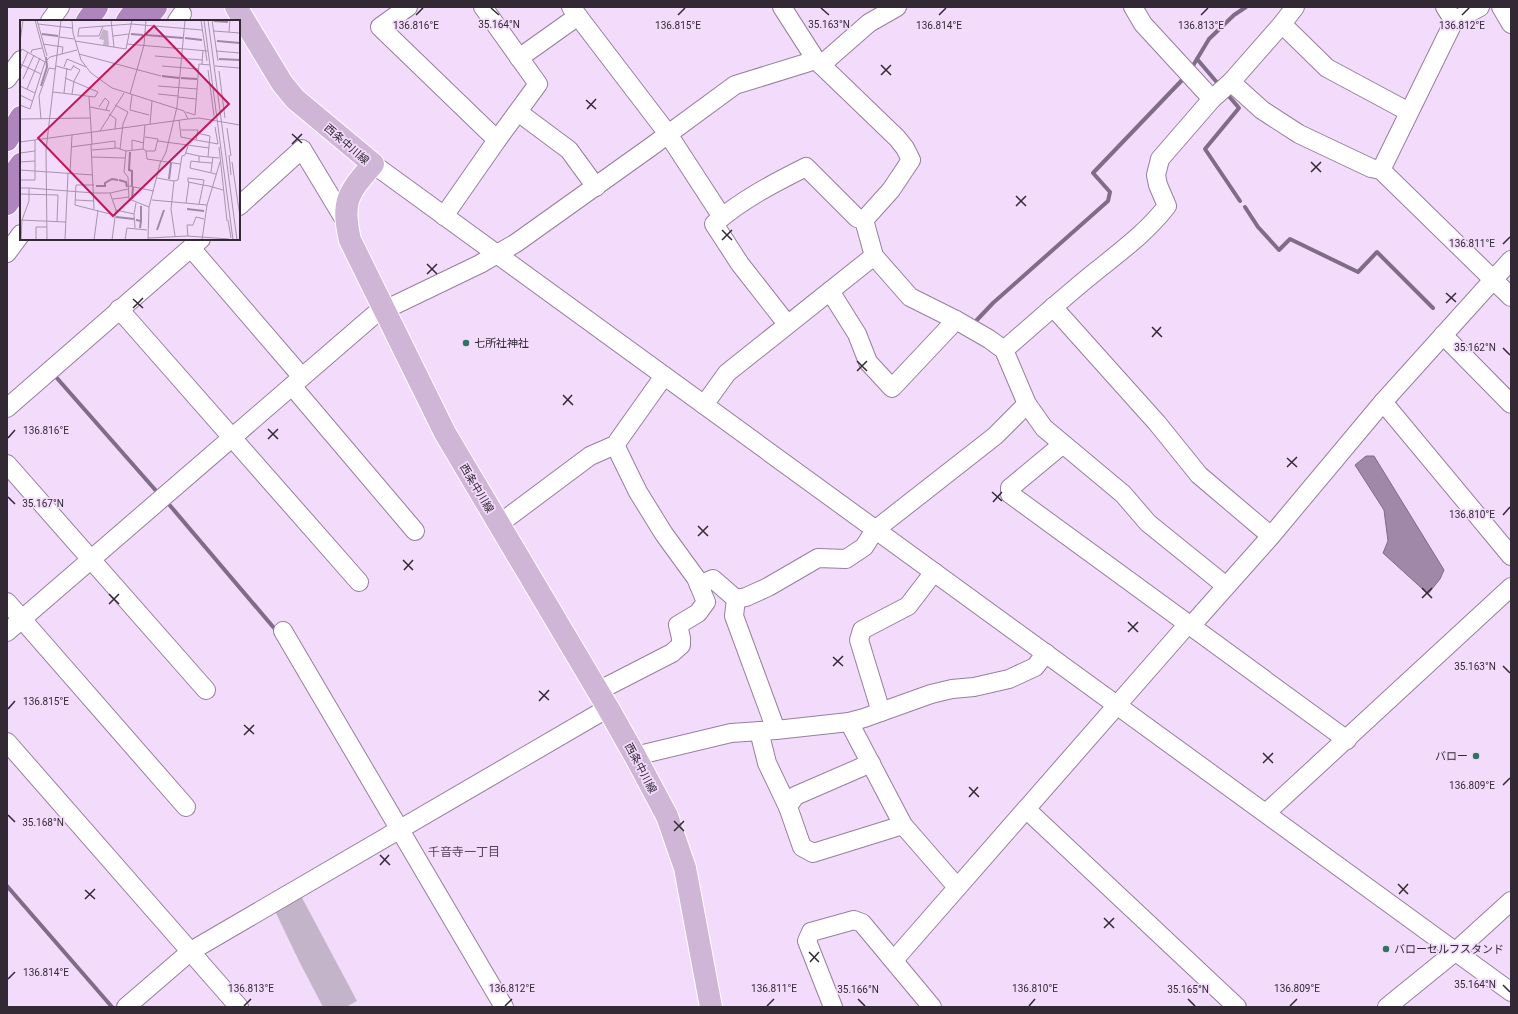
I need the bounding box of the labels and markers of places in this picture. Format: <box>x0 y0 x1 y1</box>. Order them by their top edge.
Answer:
place label: 七所社神社 <box>474 337 529 350</box>
marker: 七所社神社 <box>461 338 471 348</box>
place label: バロー <box>1435 750 1468 763</box>
marker: バロー <box>1471 751 1481 761</box>
place label: バローセルフスタンド <box>1394 943 1504 956</box>
marker: バローセルフスタンド <box>1381 944 1391 954</box>

